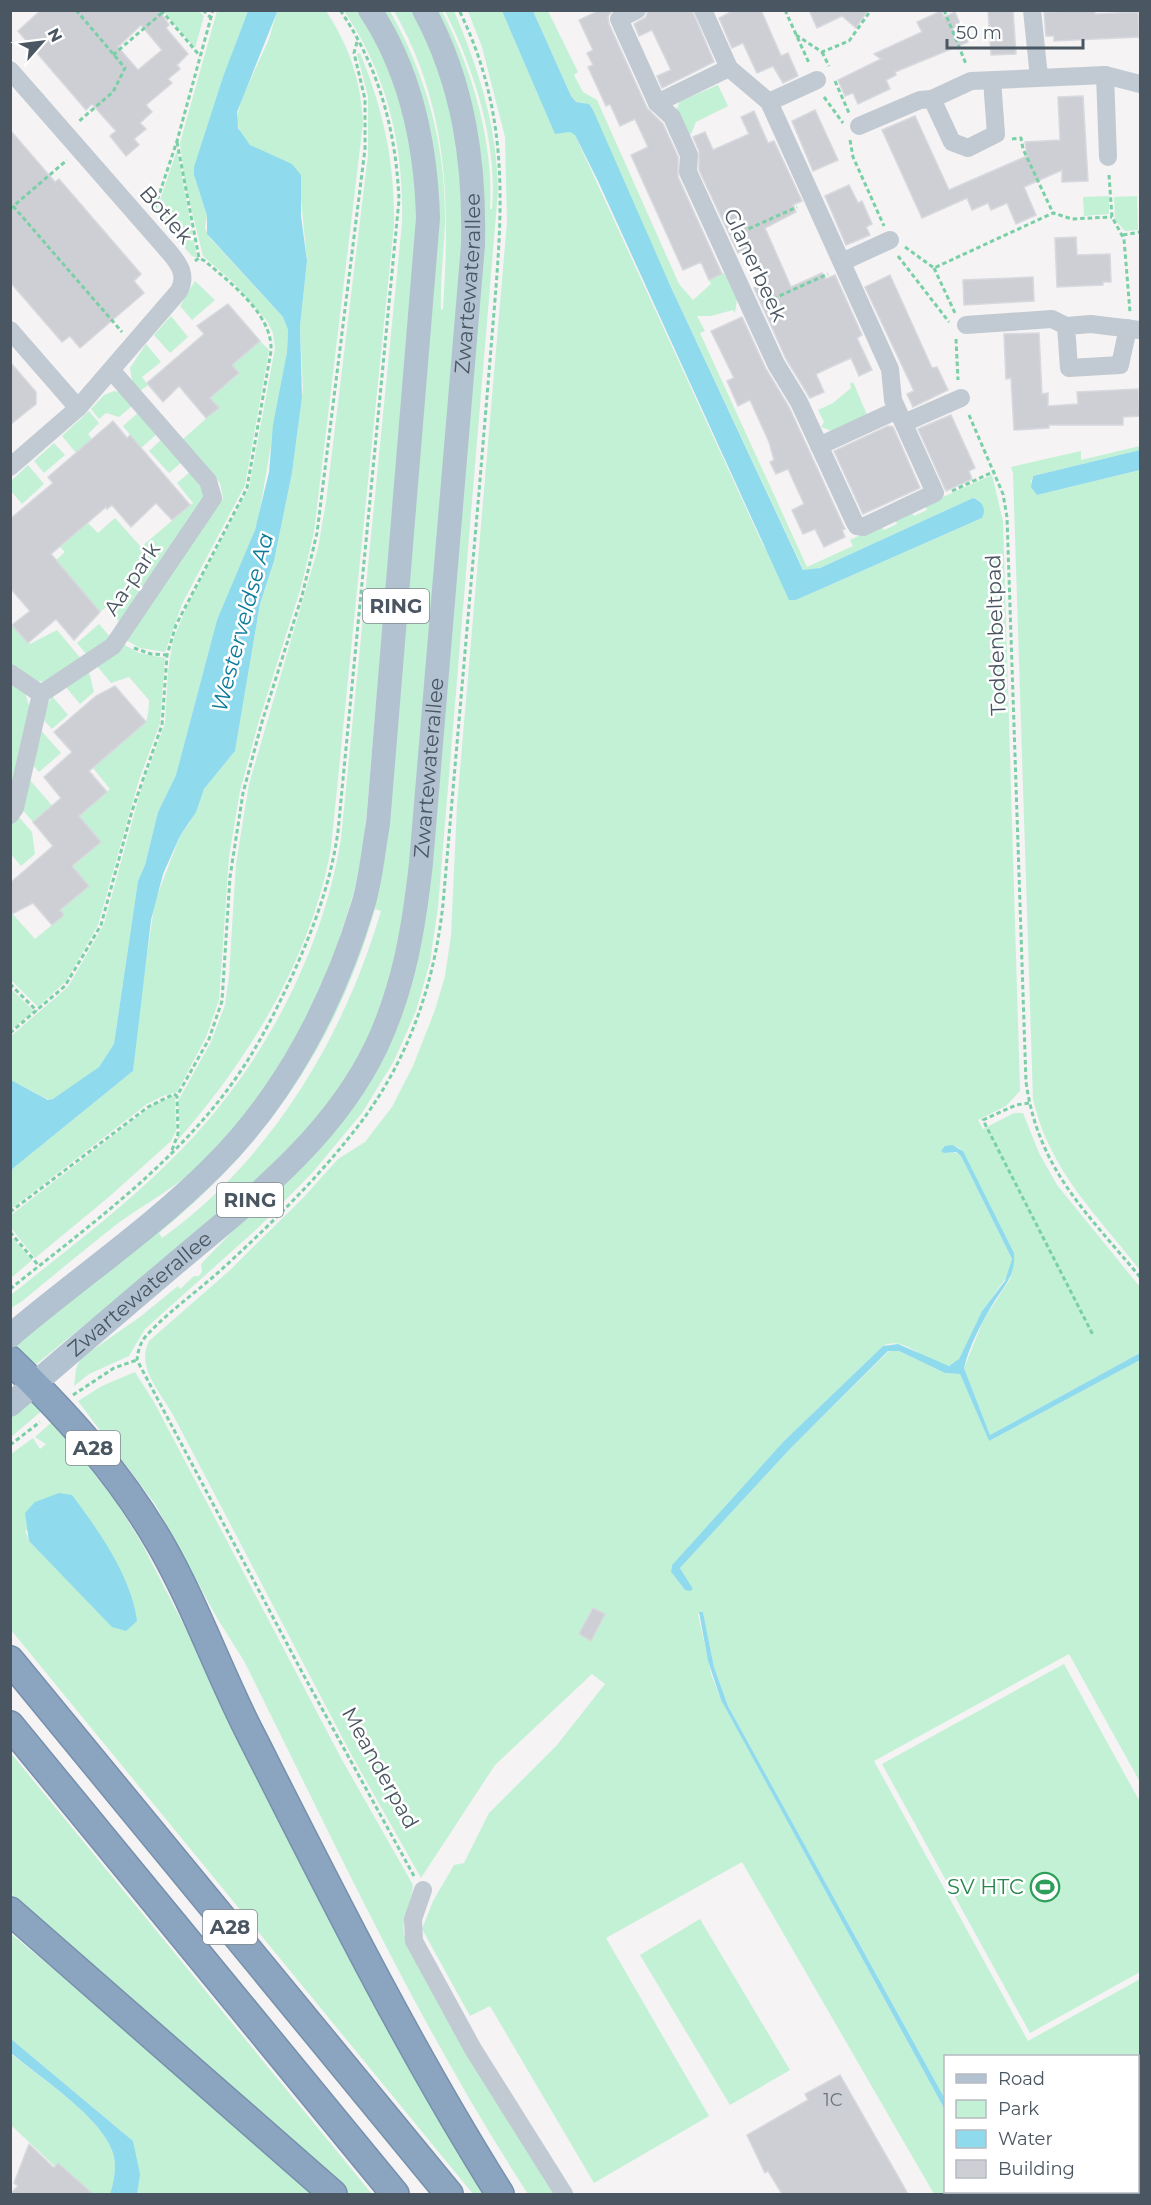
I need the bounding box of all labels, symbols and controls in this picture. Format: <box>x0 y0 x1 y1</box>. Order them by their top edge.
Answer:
north arrow <box>12 12 72 72</box>
scale bar <box>947 12 1084 50</box>
text: 50 m <box>956 22 1002 44</box>
text: N <box>43 25 66 45</box>
street label: Botlek <box>134 181 199 249</box>
street label: Zwartewaterallee <box>449 193 485 375</box>
street label: Glanerbeek <box>718 204 793 326</box>
water label: Westerveldse Aa <box>206 530 279 714</box>
street label: Aa-park <box>98 537 165 620</box>
street label: Toddenbeltpad <box>980 554 1011 716</box>
road number: RING <box>363 589 429 623</box>
street label: Zwartewaterallee <box>408 677 449 859</box>
road number: RING <box>217 1183 283 1217</box>
street label: Zwartewaterallee <box>62 1225 217 1362</box>
road number: A28 <box>66 1431 120 1465</box>
street label: Meanderpad <box>337 1703 424 1833</box>
sports icon: SV HTC <box>1029 1871 1061 1903</box>
place label: SV HTC <box>947 1874 1024 1899</box>
road number: A28 <box>203 1910 257 1944</box>
legend <box>944 2055 1139 2193</box>
text: Road <box>998 2068 1045 2090</box>
house number: 1C <box>823 2089 843 2111</box>
text: Park <box>998 2098 1039 2120</box>
text: Water <box>998 2128 1053 2150</box>
text: Building <box>998 2158 1075 2180</box>

